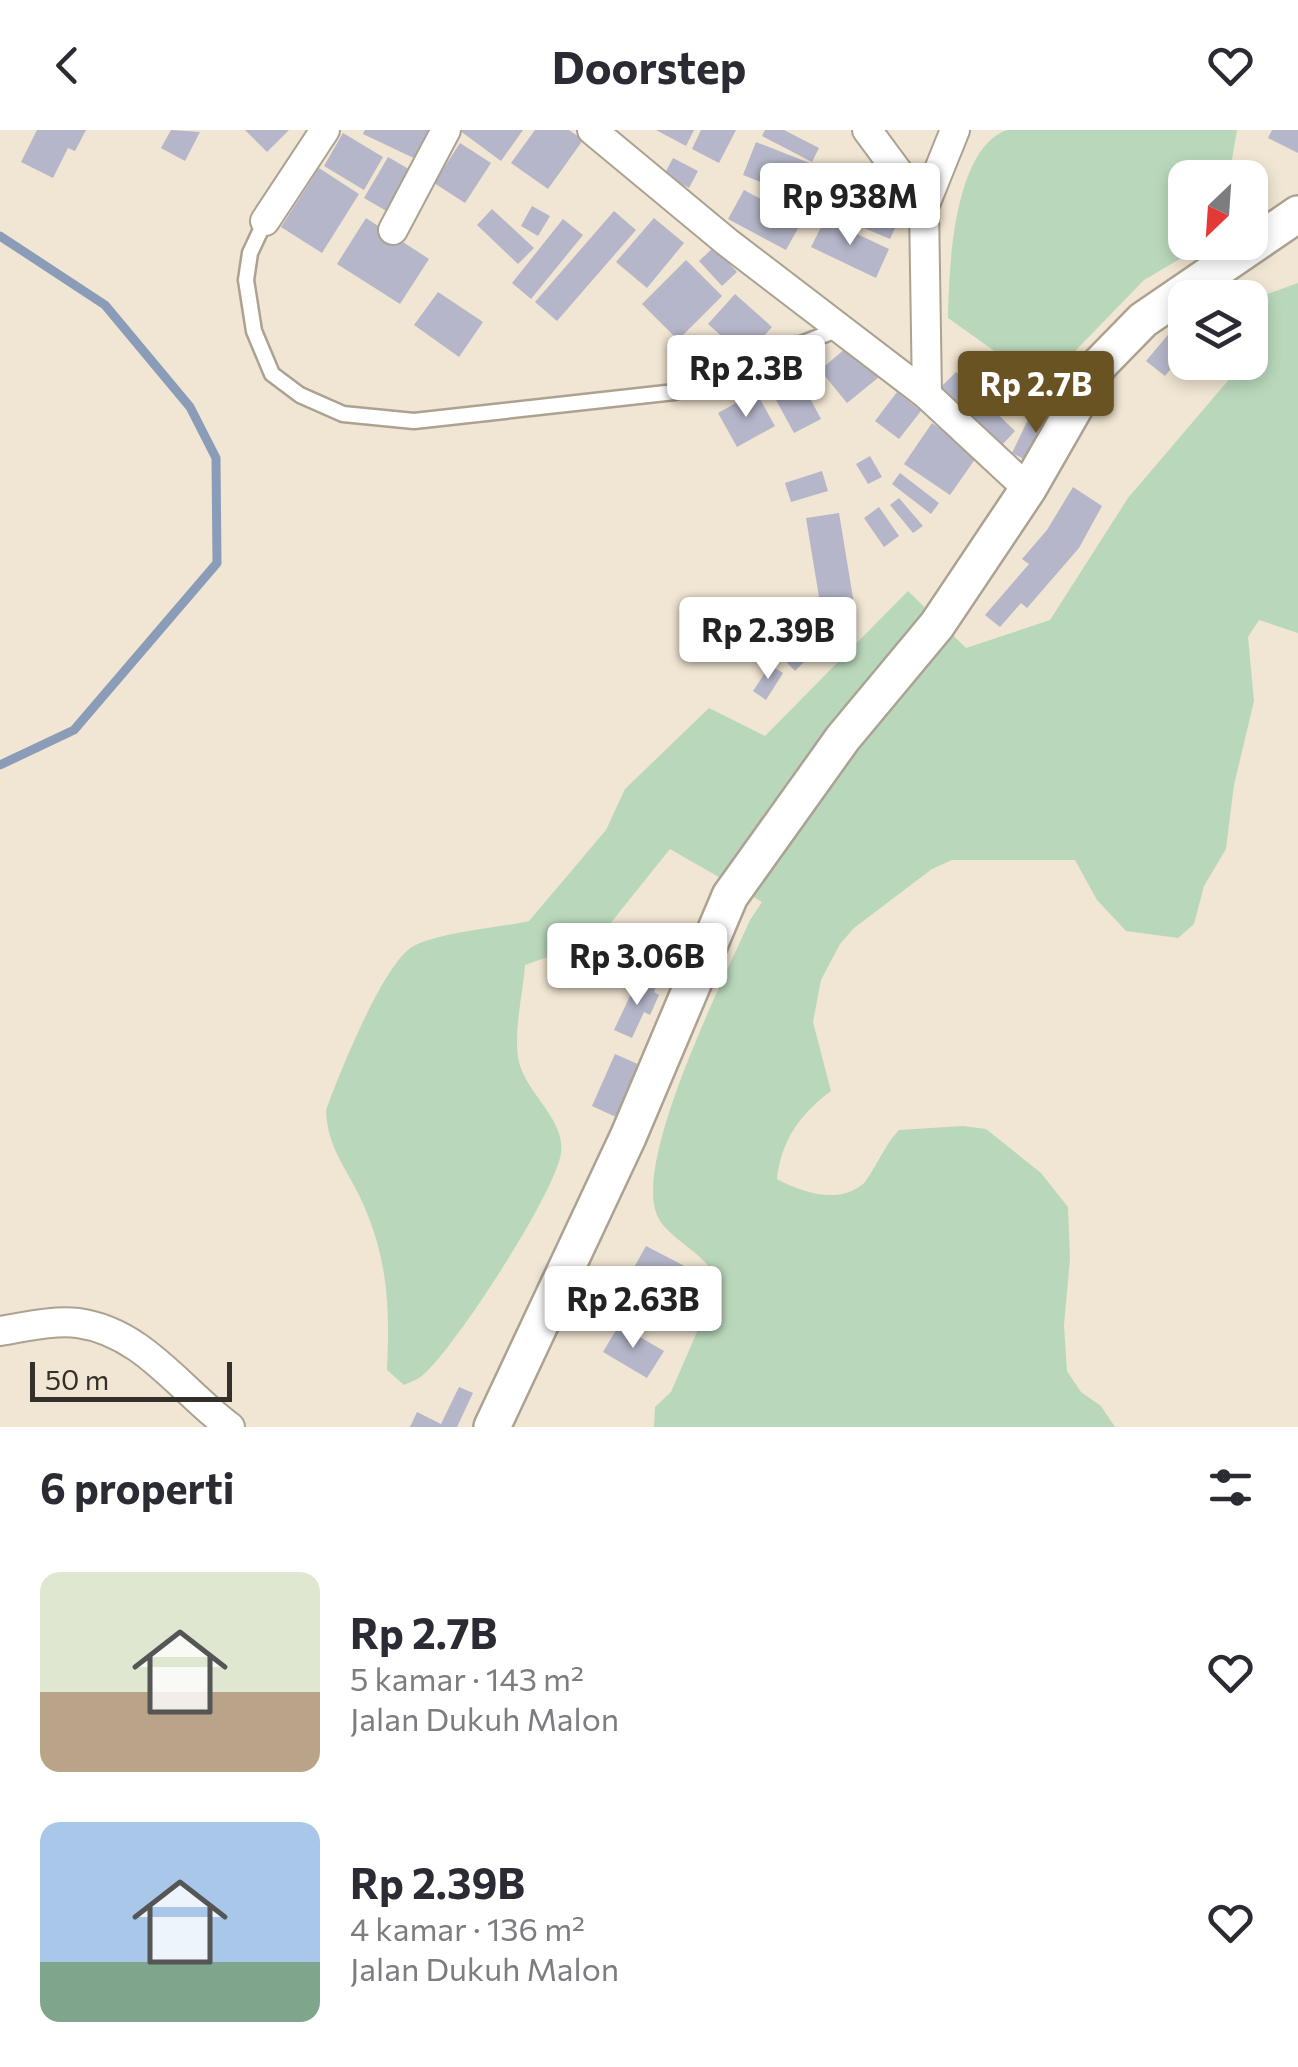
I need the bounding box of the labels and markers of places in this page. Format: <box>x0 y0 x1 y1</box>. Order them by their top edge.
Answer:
pin: Rp 938M <box>758 163 942 248</box>
pin: Rp 2.3B <box>654 335 838 420</box>
pin: Rp 2.7B <box>944 351 1128 436</box>
pin: Rp 2.39B <box>665 597 871 682</box>
pin: Rp 3.06B <box>534 923 740 1008</box>
pin: Rp 2.63B <box>530 1266 736 1351</box>

